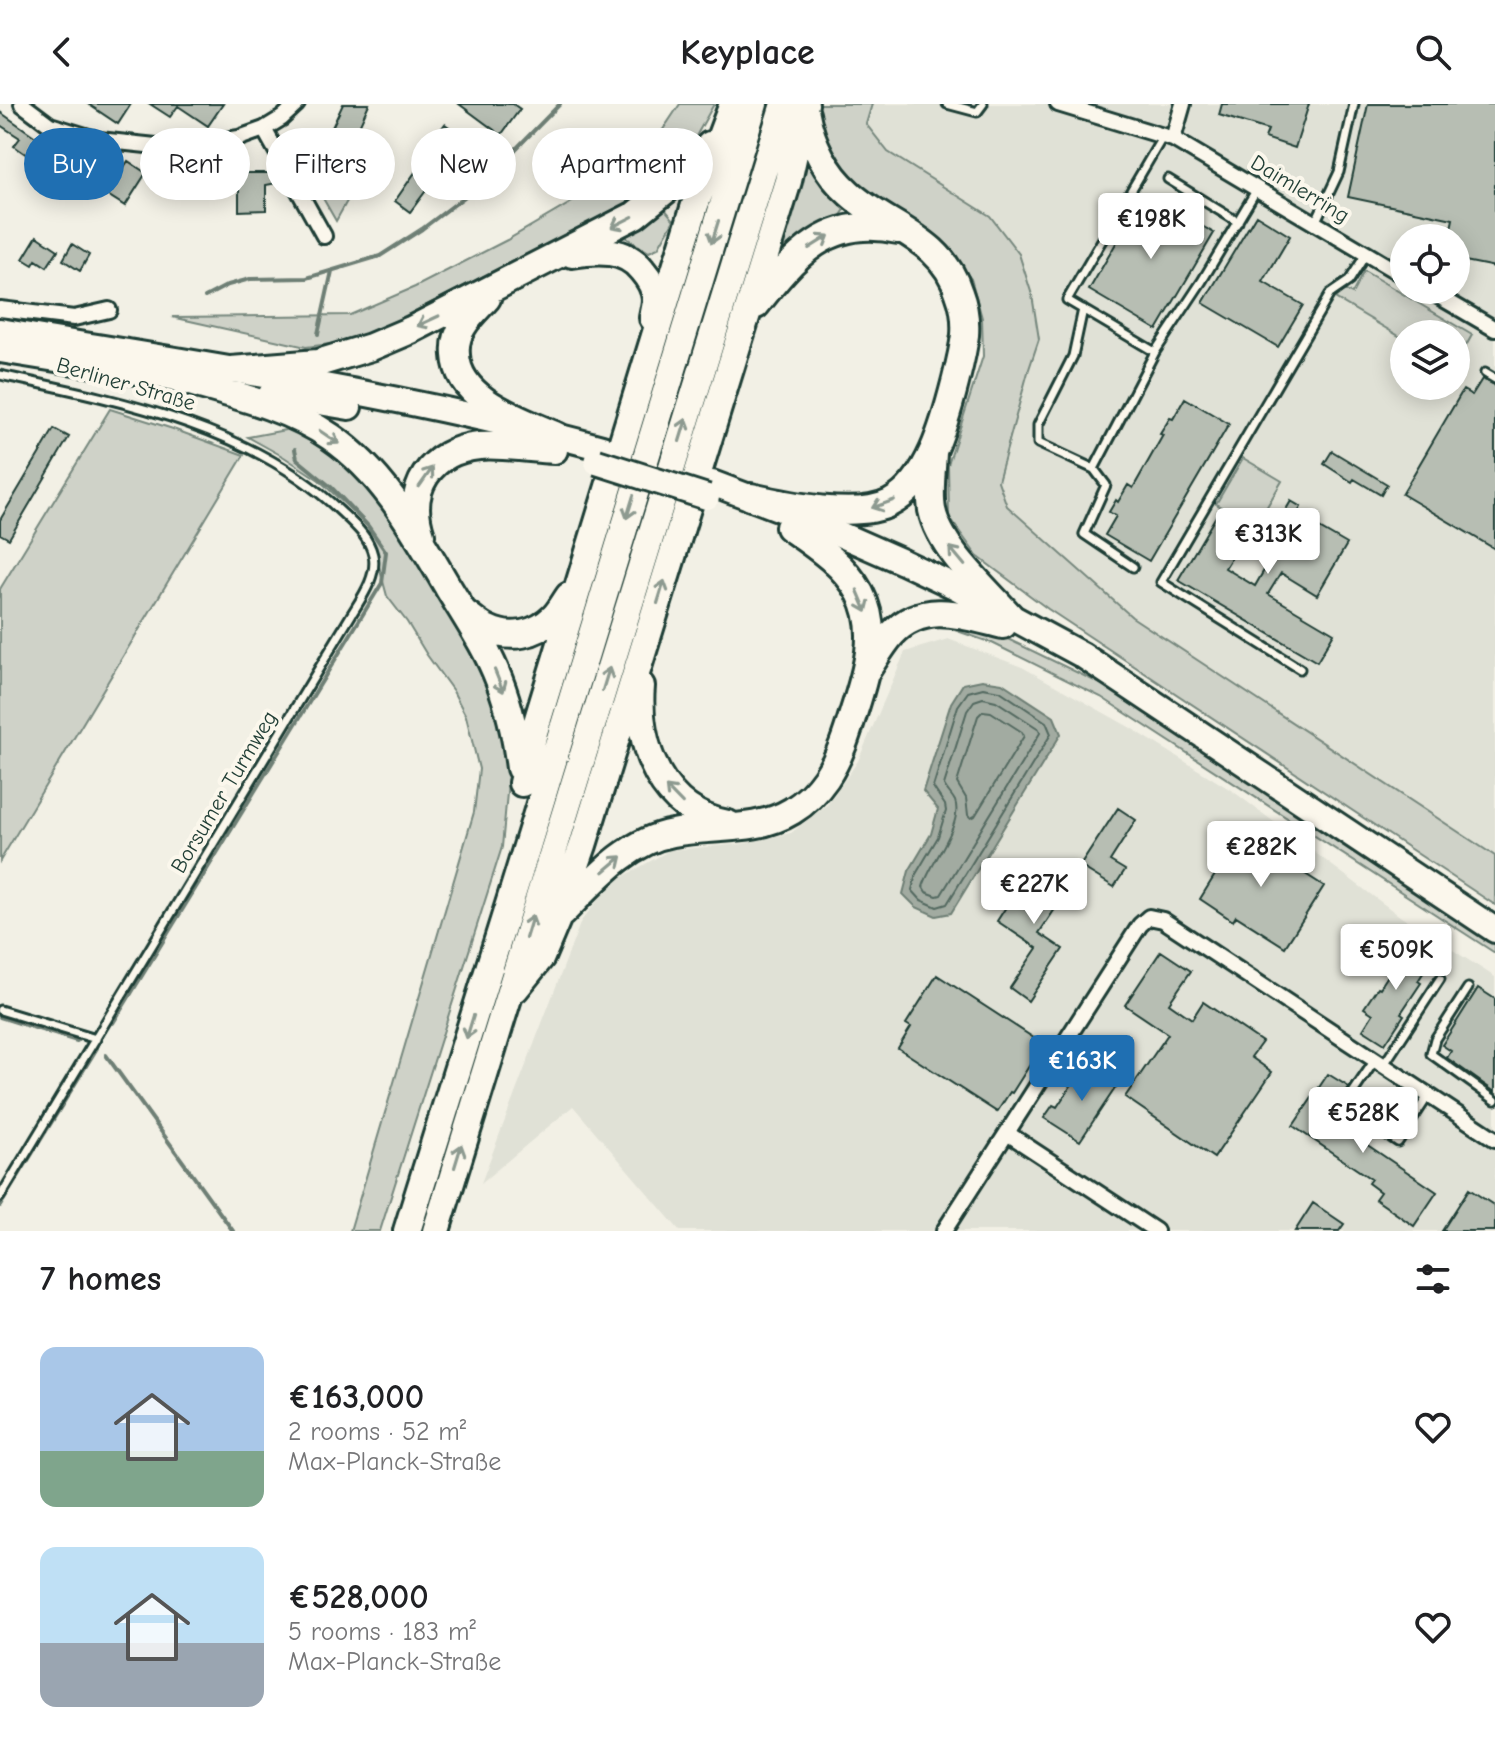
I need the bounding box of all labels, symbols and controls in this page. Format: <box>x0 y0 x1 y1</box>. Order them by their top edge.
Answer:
icon: back <box>40 30 84 74</box>
icon: search <box>1411 30 1455 74</box>
text: Keyplace <box>680 32 815 73</box>
chip: Buy <box>24 128 124 200</box>
chip: Rent <box>140 128 250 200</box>
chip: Filters <box>266 128 395 200</box>
chip: New <box>411 128 516 200</box>
chip: Apartment <box>532 128 713 200</box>
street label: Daimlerring <box>1246 149 1354 229</box>
pin: €198K <box>1095 193 1207 261</box>
text: €198K <box>1116 204 1186 234</box>
one-way arrow <box>610 215 634 231</box>
one-way arrow <box>707 219 721 244</box>
map controls <box>1390 224 1470 400</box>
button: locate <box>1390 224 1470 304</box>
one-way arrow <box>807 233 830 249</box>
one-way arrow <box>416 314 440 329</box>
button: layers <box>1390 320 1470 400</box>
street label: Berliner Straße <box>54 352 198 416</box>
one-way arrow <box>676 418 691 444</box>
one-way arrow <box>318 429 340 445</box>
one-way arrow <box>418 466 434 488</box>
one-way arrow <box>622 494 637 520</box>
one-way arrow <box>871 497 896 512</box>
pin: €313K <box>1212 508 1324 576</box>
text: €313K <box>1234 519 1302 549</box>
one-way arrow <box>948 547 966 567</box>
one-way arrow <box>655 580 669 605</box>
one-way arrow <box>856 588 870 613</box>
one-way arrow <box>599 666 614 692</box>
one-way arrow <box>493 668 507 693</box>
street label: Borsumer Turmweg <box>165 706 283 878</box>
one-way arrow <box>665 786 684 805</box>
pin: €282K <box>1205 821 1317 889</box>
text: €282K <box>1225 832 1297 862</box>
one-way arrow <box>602 855 622 873</box>
pin: €227K <box>978 858 1090 926</box>
text: €227K <box>999 869 1069 899</box>
one-way arrow <box>522 914 537 940</box>
pin: €509K <box>1340 924 1452 992</box>
text: €509K <box>1359 935 1433 965</box>
one-way arrow <box>462 1014 477 1039</box>
pin: €163K <box>1026 1035 1138 1103</box>
text: €163K <box>1047 1046 1117 1076</box>
pin: €528K <box>1307 1087 1419 1155</box>
text: €528K <box>1327 1098 1399 1128</box>
one-way arrow <box>452 1144 467 1169</box>
icon: filters <box>1411 1257 1455 1301</box>
text: 7 homes <box>40 1259 161 1299</box>
text: €163,000 <box>288 1377 424 1417</box>
icon: home <box>104 1379 200 1475</box>
icon: heart <box>1411 1405 1455 1449</box>
text: 2 rooms · 52 m² <box>288 1417 466 1447</box>
text: Max-Planck-Straße <box>288 1447 501 1477</box>
text: €528,000 <box>288 1577 429 1617</box>
icon: home <box>104 1579 200 1675</box>
icon: heart <box>1411 1605 1455 1649</box>
text: 5 rooms · 183 m² <box>288 1617 476 1647</box>
text: Max-Planck-Straße <box>288 1647 501 1677</box>

